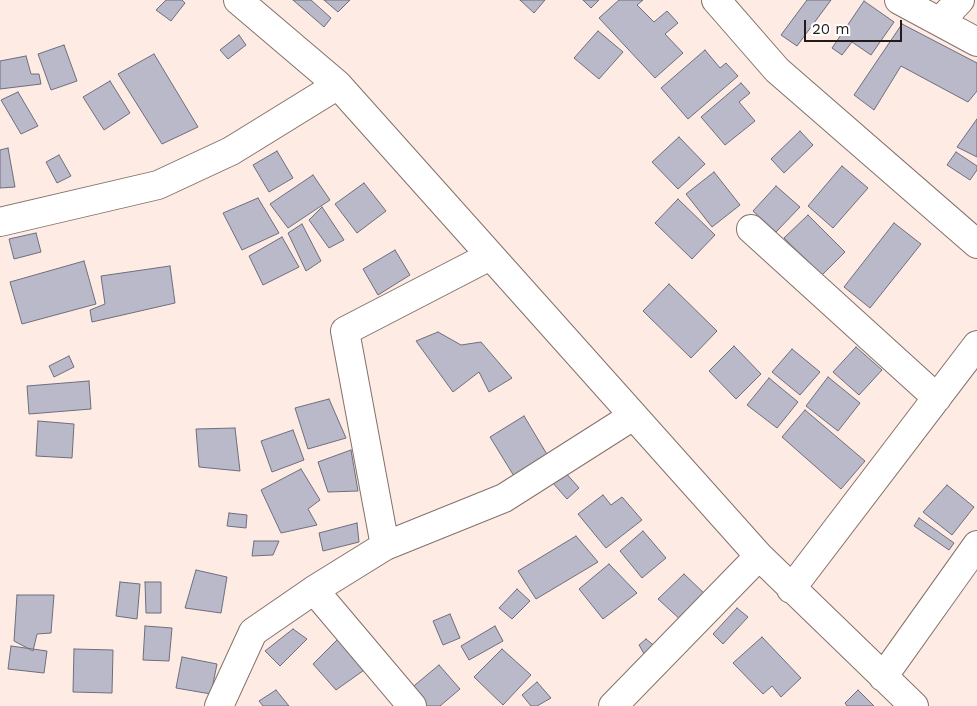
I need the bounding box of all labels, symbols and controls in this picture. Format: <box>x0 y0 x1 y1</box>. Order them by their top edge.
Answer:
scale bar <box>807 10 904 42</box>
text: 20 m <box>812 20 850 38</box>

